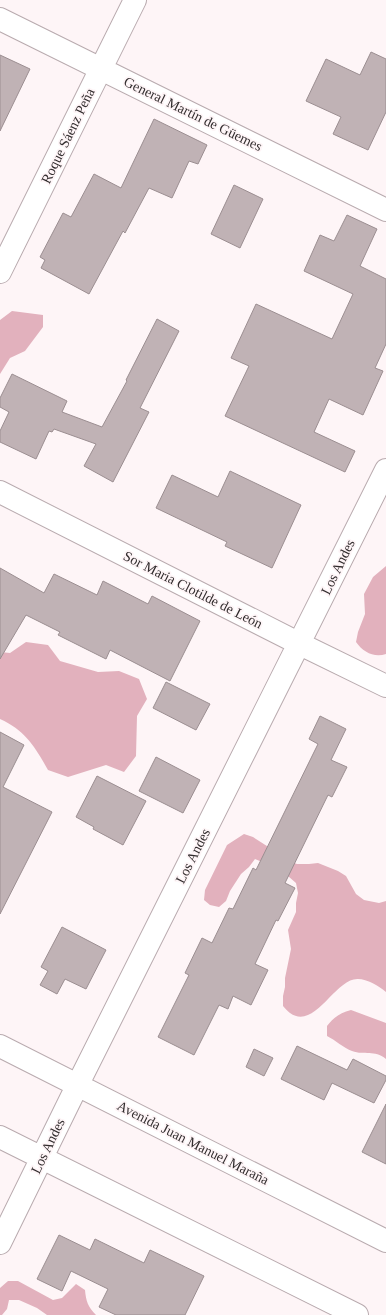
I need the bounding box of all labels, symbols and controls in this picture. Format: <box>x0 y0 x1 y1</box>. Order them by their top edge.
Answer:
street label: General Martín de Güemes <box>121 74 265 154</box>
street label: Roque Sáenz Peña <box>38 85 98 186</box>
street label: Los Andes <box>318 537 358 597</box>
street label: Sor Maria Clotilde de León <box>121 548 265 632</box>
street label: Los Andes <box>173 826 213 886</box>
street label: Avenida Juan Manuel Maraña <box>115 1098 272 1188</box>
street label: Los Andes <box>28 1116 68 1176</box>

